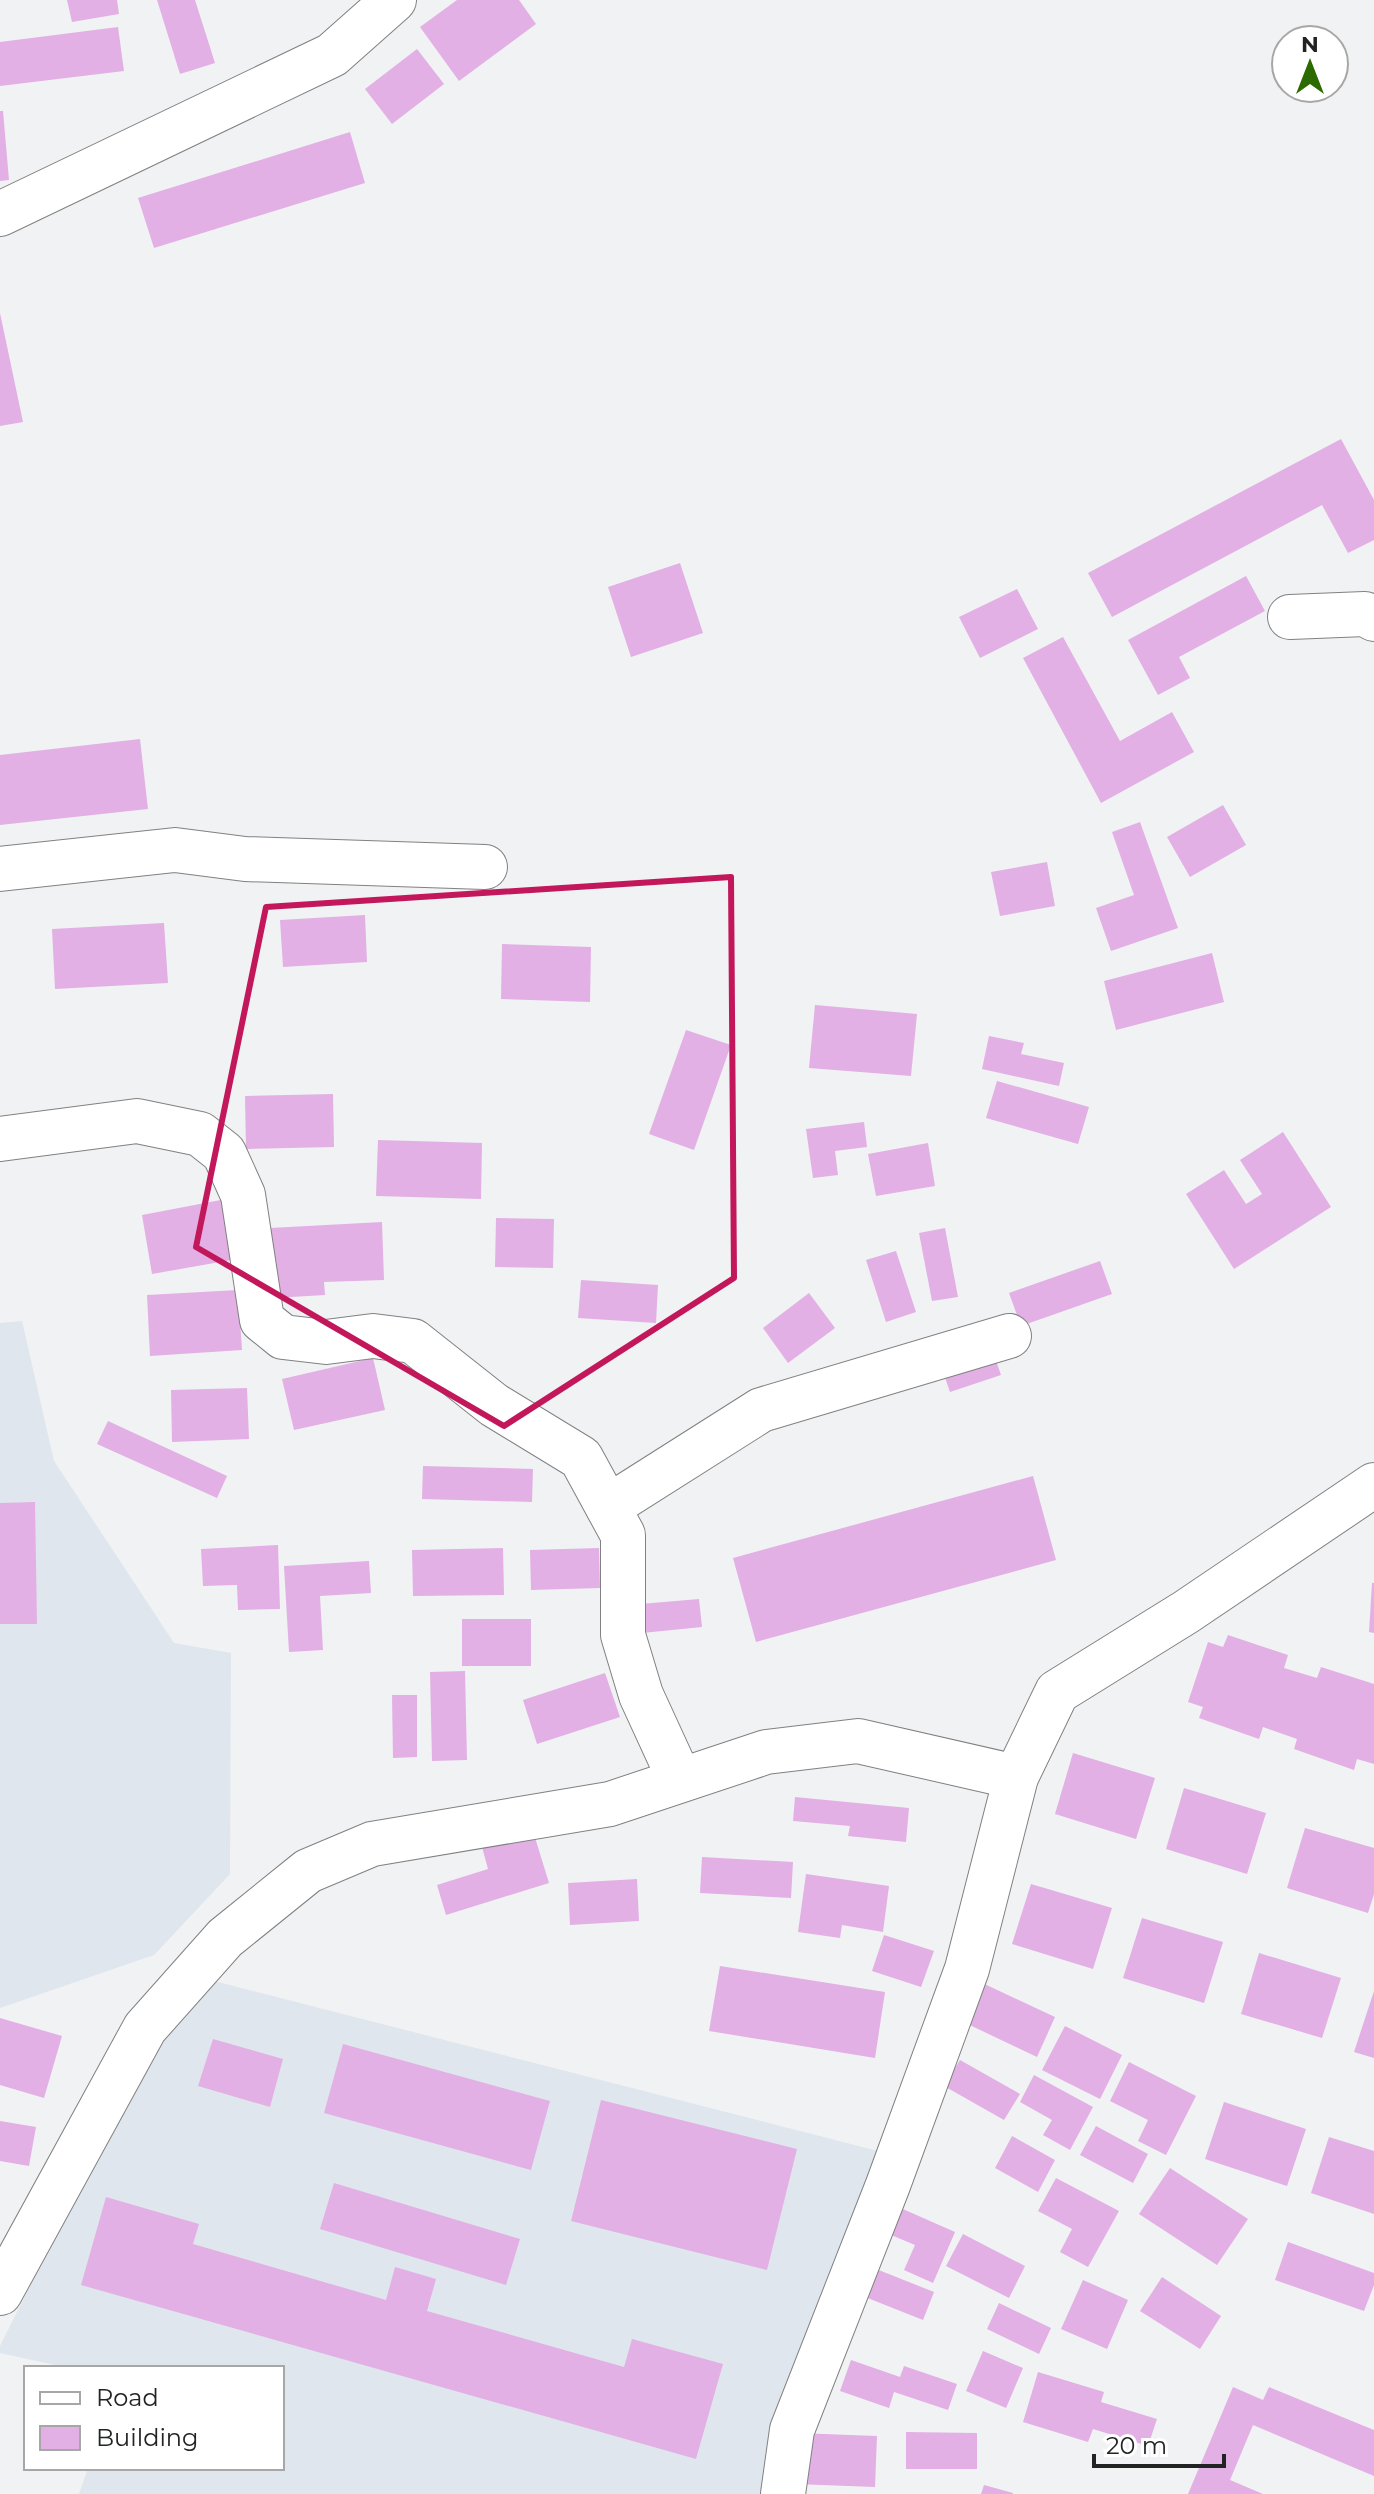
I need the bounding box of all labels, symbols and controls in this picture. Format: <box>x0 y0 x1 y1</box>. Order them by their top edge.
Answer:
north arrow <box>1270 24 1350 104</box>
text: N <box>1301 31 1319 58</box>
legend <box>24 2366 284 2470</box>
text: Road <box>96 2383 159 2412</box>
scale bar <box>1094 2418 1224 2468</box>
text: Building <box>96 2423 199 2452</box>
text: 20 m <box>1106 2431 1167 2460</box>

